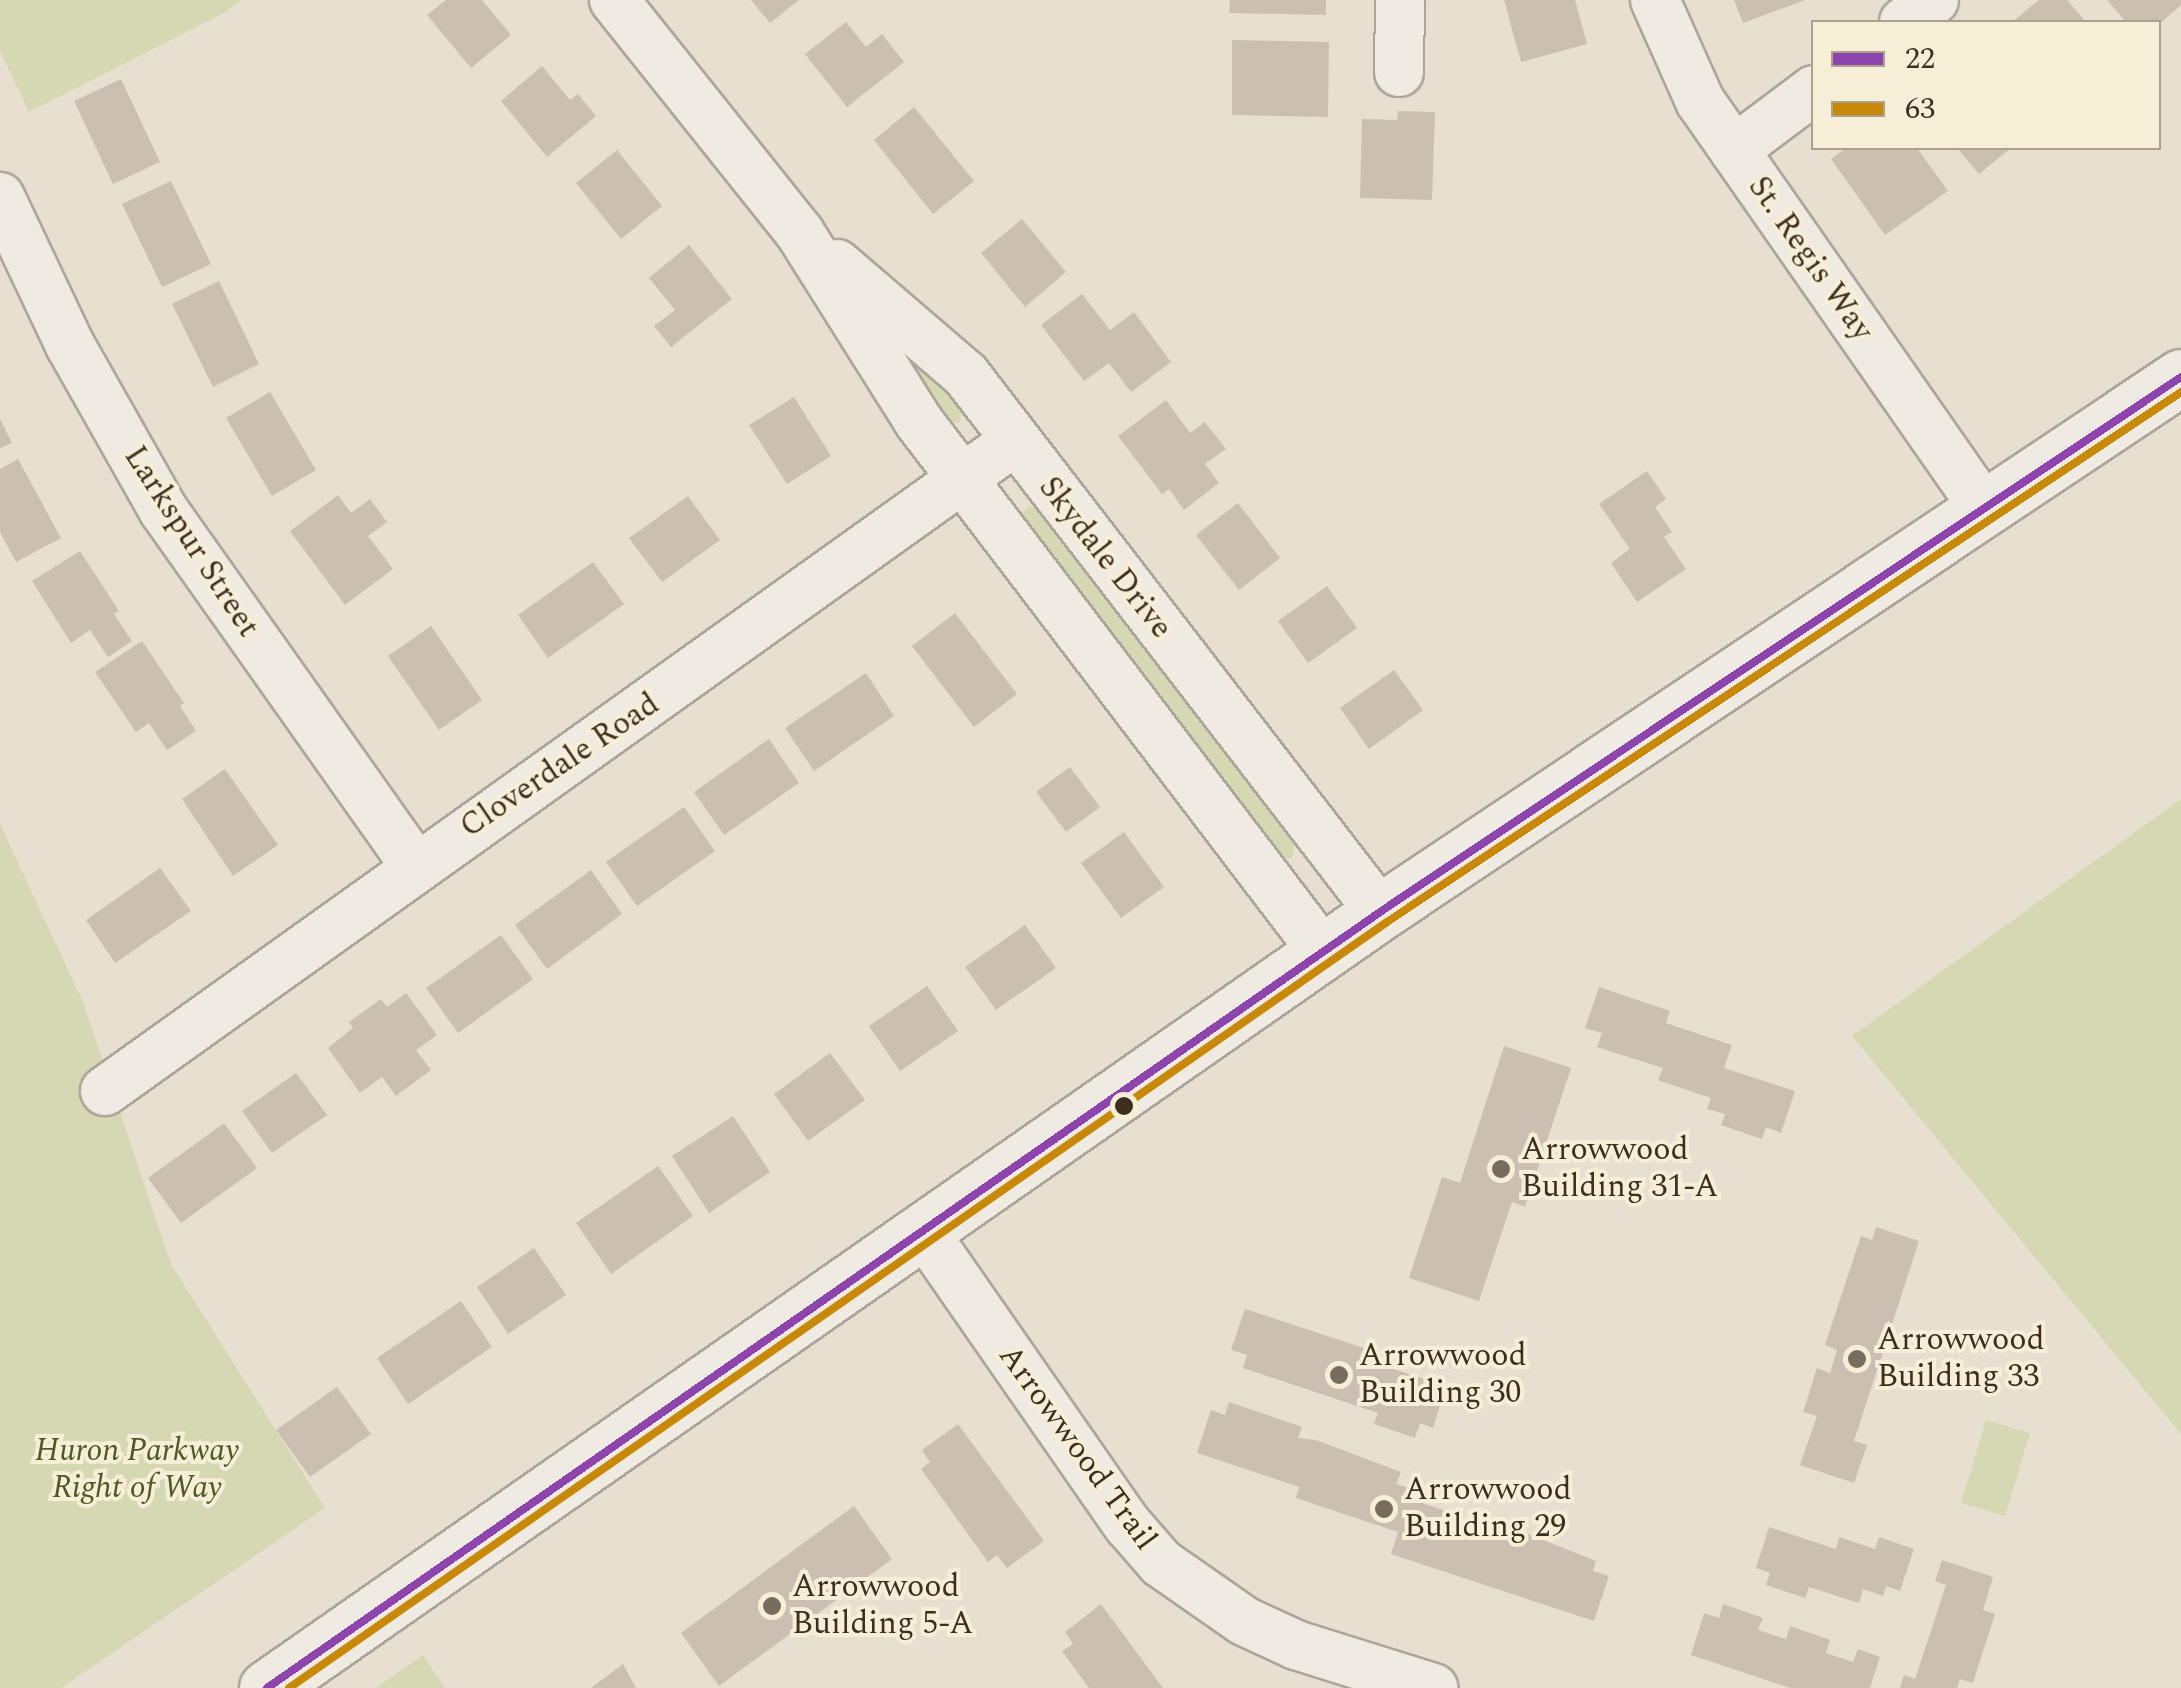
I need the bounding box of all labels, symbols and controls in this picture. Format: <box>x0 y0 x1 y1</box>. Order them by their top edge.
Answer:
legend <box>1811 20 2161 150</box>
text: 22 <box>1905 36 1935 82</box>
text: 63 <box>1905 86 1935 132</box>
street label: St. Regis Way <box>1739 169 1881 349</box>
street label: Larkspur Street <box>115 439 267 645</box>
street label: Skydale Drive <box>1030 469 1180 647</box>
street label: Cloverdale Road <box>453 685 667 847</box>
unlabelled marker <box>1114 1096 1134 1116</box>
place label: Arrowwood Building 31-A <box>1521 1132 1718 1207</box>
marker: Arrowwood Building 31-A <box>1490 1158 1512 1180</box>
place label: Arrowwood Building 33 <box>1877 1322 2045 1397</box>
street label: Arrowwood Trail <box>990 1338 1164 1558</box>
place label: Arrowwood Building 30 <box>1359 1338 1527 1413</box>
marker: Arrowwood Building 33 <box>1846 1348 1868 1370</box>
marker: Arrowwood Building 30 <box>1328 1364 1350 1386</box>
park label: Huron Parkway Right of Way <box>35 1433 239 1508</box>
place label: Arrowwood Building 29 <box>1404 1472 1572 1547</box>
marker: Arrowwood Building 29 <box>1373 1498 1395 1520</box>
place label: Arrowwood Building 5-A <box>792 1569 973 1644</box>
marker: Arrowwood Building 5-A <box>761 1595 783 1617</box>

